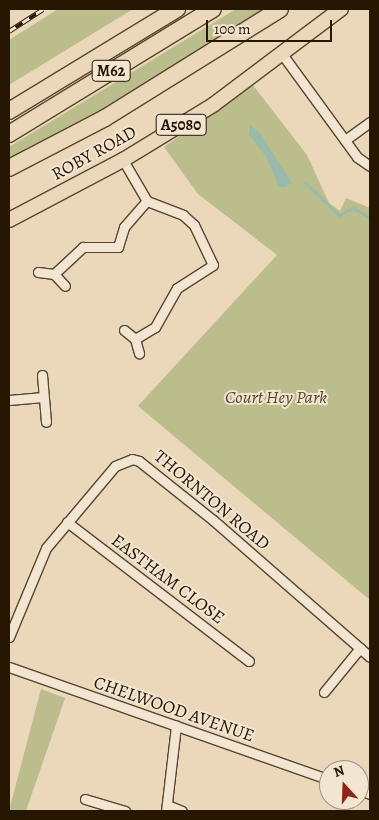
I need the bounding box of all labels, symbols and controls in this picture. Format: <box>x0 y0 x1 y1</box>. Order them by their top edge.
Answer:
scale bar <box>209 10 335 42</box>
text: 100 m <box>214 19 251 39</box>
road number: M62 <box>91 58 131 84</box>
road number: A5080 <box>155 112 207 138</box>
street label: ROBY ROAD <box>48 121 140 185</box>
park label: Court Hey Park <box>225 386 327 408</box>
street label: THORNTON ROAD <box>150 445 274 555</box>
street label: EASTHAM CLOSE <box>107 529 229 629</box>
street label: CHELWOOD AVENUE <box>91 671 257 747</box>
north arrow <box>319 760 369 810</box>
text: N <box>331 761 347 782</box>

